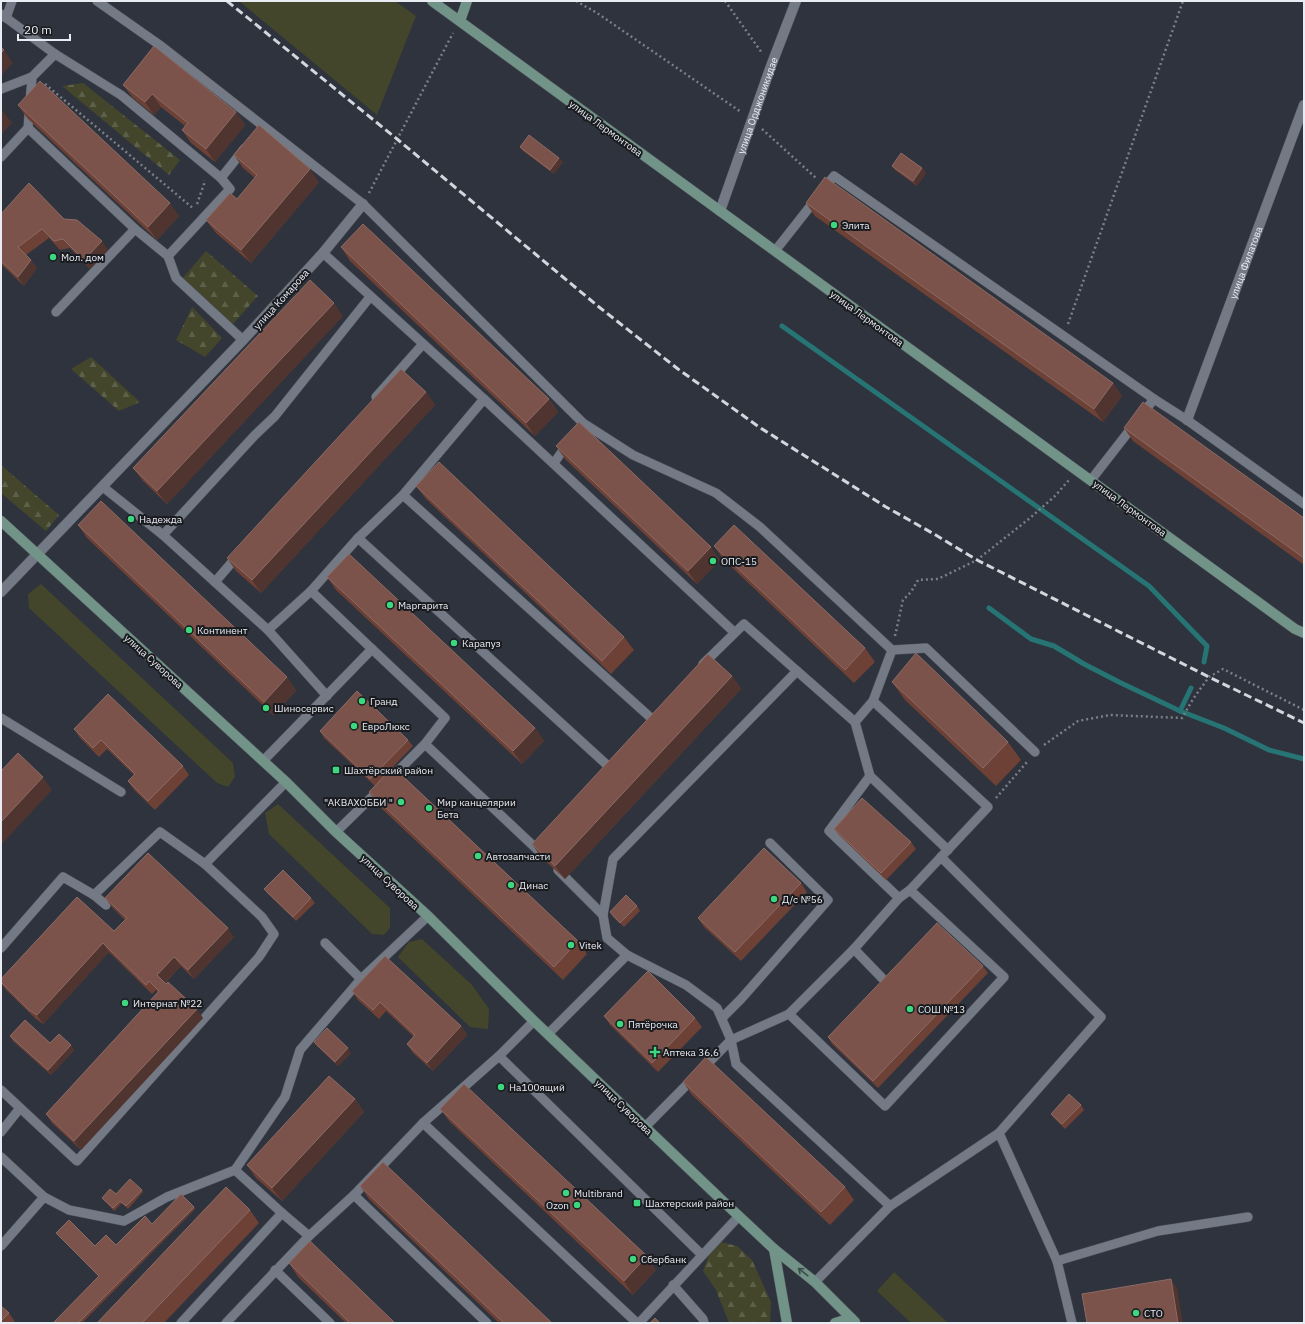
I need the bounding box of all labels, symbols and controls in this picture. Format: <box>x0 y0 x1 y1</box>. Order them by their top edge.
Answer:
scale bar <box>18 16 70 42</box>
text: 20 m <box>24 22 52 37</box>
street label: улица Орджоникидзе <box>735 55 781 156</box>
street label: улица Лермонтова <box>566 97 646 160</box>
place label: Элита <box>842 219 870 232</box>
marker: Элита <box>829 220 839 230</box>
street label: улица Филатова <box>1227 224 1266 301</box>
place label: Мол. дом <box>61 251 104 264</box>
marker: Мол. дом <box>48 252 58 262</box>
street label: улица Комарова <box>251 266 312 332</box>
street label: улица Лермонтова <box>827 287 907 350</box>
street label: улица Лермонтова <box>1090 477 1170 540</box>
place label: Надежда <box>139 513 183 526</box>
marker: Надежда <box>126 514 136 524</box>
place label: ОПС-15 <box>721 555 757 568</box>
marker: ОПС-15 <box>708 556 718 566</box>
place label: Маргарита <box>398 599 449 612</box>
marker: Маргарита <box>385 600 395 610</box>
place label: Континент <box>197 624 248 637</box>
marker: Континент <box>184 625 194 635</box>
street label: улица Суворова <box>122 632 186 692</box>
place label: Карапуз <box>462 637 501 650</box>
marker: Карапуз <box>449 638 459 648</box>
place label: Гранд <box>370 695 397 708</box>
marker: Гранд <box>357 696 367 706</box>
place label: Шиносервис <box>274 702 334 715</box>
marker: Шиносервис <box>261 703 271 713</box>
place label: ЕвроЛюкс <box>362 720 410 733</box>
marker: ЕвроЛюкс <box>349 721 359 731</box>
place label: Шахтёрский район <box>344 764 433 777</box>
marker: Шахтёрский район <box>331 765 341 775</box>
place label: "АКВАХОББИ " <box>324 796 393 809</box>
place label: Мир канцелярии Бета <box>437 796 516 821</box>
marker: "АКВАХОББИ " <box>396 797 406 807</box>
marker: Мир канцелярии Бета <box>424 803 434 813</box>
place label: Автозапчасти <box>486 850 551 863</box>
marker: Автозапчасти <box>473 851 483 861</box>
street label: улица Суворова <box>358 852 422 913</box>
place label: Динас <box>519 879 548 892</box>
marker: Динас <box>506 880 516 890</box>
place label: Д/с №56 <box>782 893 823 906</box>
marker: Д/с №56 <box>769 894 779 904</box>
place label: Vitek <box>579 939 603 952</box>
marker: Vitek <box>566 940 576 950</box>
place label: Интернат №22 <box>133 997 202 1010</box>
marker: Интернат №22 <box>120 998 130 1008</box>
place label: СОШ №13 <box>918 1003 965 1016</box>
marker: СОШ №13 <box>905 1004 915 1014</box>
place label: Пятёрочка <box>628 1018 679 1031</box>
marker: Пятёрочка <box>615 1019 625 1029</box>
place label: Аптека 36.6 <box>663 1046 719 1059</box>
marker: Аптека 36.6 <box>650 1047 660 1057</box>
street label: улица Суворова <box>592 1077 656 1138</box>
place label: На100ящий <box>509 1081 565 1094</box>
marker: На100ящий <box>496 1082 506 1092</box>
place label: Multibrand <box>574 1187 623 1200</box>
marker: Multibrand <box>561 1188 571 1198</box>
place label: Шахтерский район <box>645 1197 734 1210</box>
marker: Шахтерский район <box>632 1198 642 1208</box>
place label: Ozon <box>546 1199 569 1212</box>
marker: Ozon <box>572 1200 582 1210</box>
place label: Сбербанк <box>641 1253 687 1266</box>
marker: Сбербанк <box>628 1254 638 1264</box>
one-way arrow <box>798 1268 809 1276</box>
place label: СТО <box>1144 1307 1163 1320</box>
marker: СТО <box>1131 1308 1141 1318</box>

